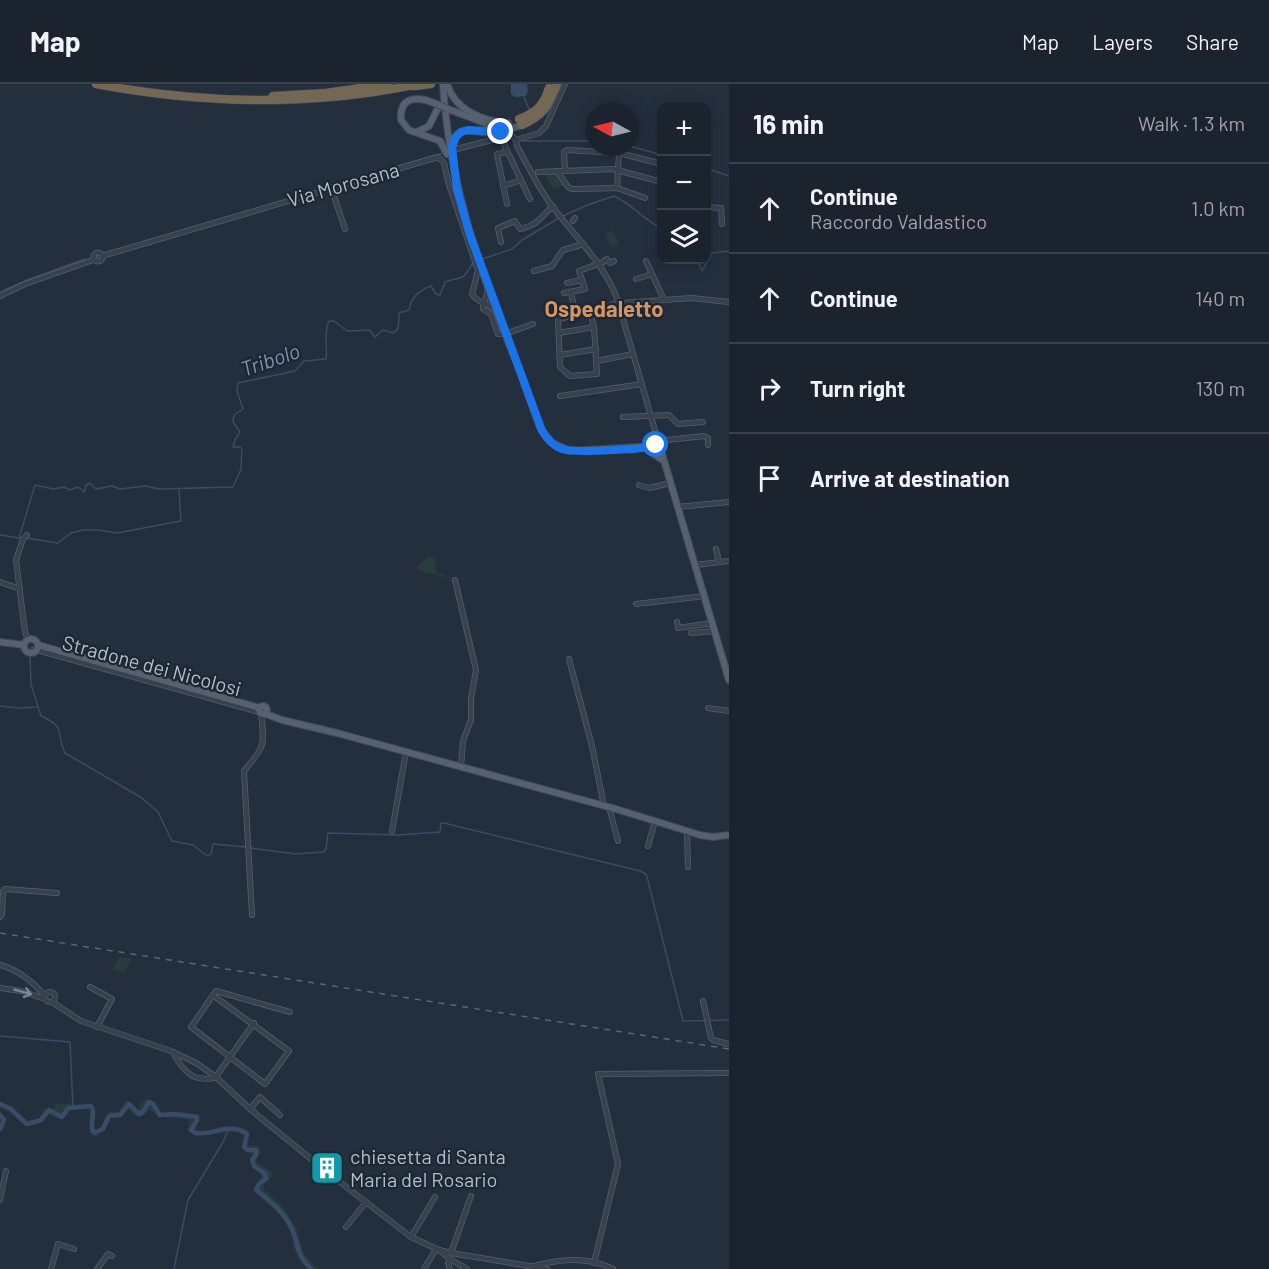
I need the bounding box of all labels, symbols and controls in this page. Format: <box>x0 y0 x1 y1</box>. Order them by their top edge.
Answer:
text: Map <box>30 24 81 58</box>
text: Map <box>1022 29 1059 54</box>
text: Layers <box>1092 29 1153 54</box>
text: Share <box>1186 29 1239 54</box>
north arrow <box>585 102 639 156</box>
map controls <box>657 102 711 264</box>
button: + <box>657 102 711 156</box>
text: 16 min <box>753 108 824 139</box>
text: Walk · 1.3 km <box>1138 111 1245 135</box>
route end <box>487 118 513 144</box>
button: − <box>657 156 711 210</box>
street label: Via Morosana <box>284 157 402 211</box>
text: Continue <box>810 183 898 209</box>
icon: ahead <box>753 192 786 225</box>
text: 1.0 km <box>1191 196 1245 220</box>
text: Raccordo Valdastico <box>810 209 987 233</box>
button: layers <box>657 210 711 264</box>
icon: ahead <box>753 282 786 315</box>
text: Continue <box>810 285 898 311</box>
text: 140 m <box>1195 286 1245 310</box>
district label: Ospedaletto <box>544 295 664 321</box>
water label: Tribolo <box>237 337 303 381</box>
icon: right <box>753 372 786 405</box>
text: Turn right <box>810 375 905 401</box>
text: 130 m <box>1196 376 1245 400</box>
route start <box>642 431 668 457</box>
icon: arrive <box>753 462 786 495</box>
text: Arrive at destination <box>810 465 1009 491</box>
street label: Stradone dei Nicolosi <box>60 630 244 700</box>
one-way arrow <box>13 986 32 998</box>
place label: chiesetta di Santa Maria del Rosario <box>350 1144 506 1191</box>
building icon: chiesetta di Santa Maria del Rosario <box>309 1150 345 1186</box>

